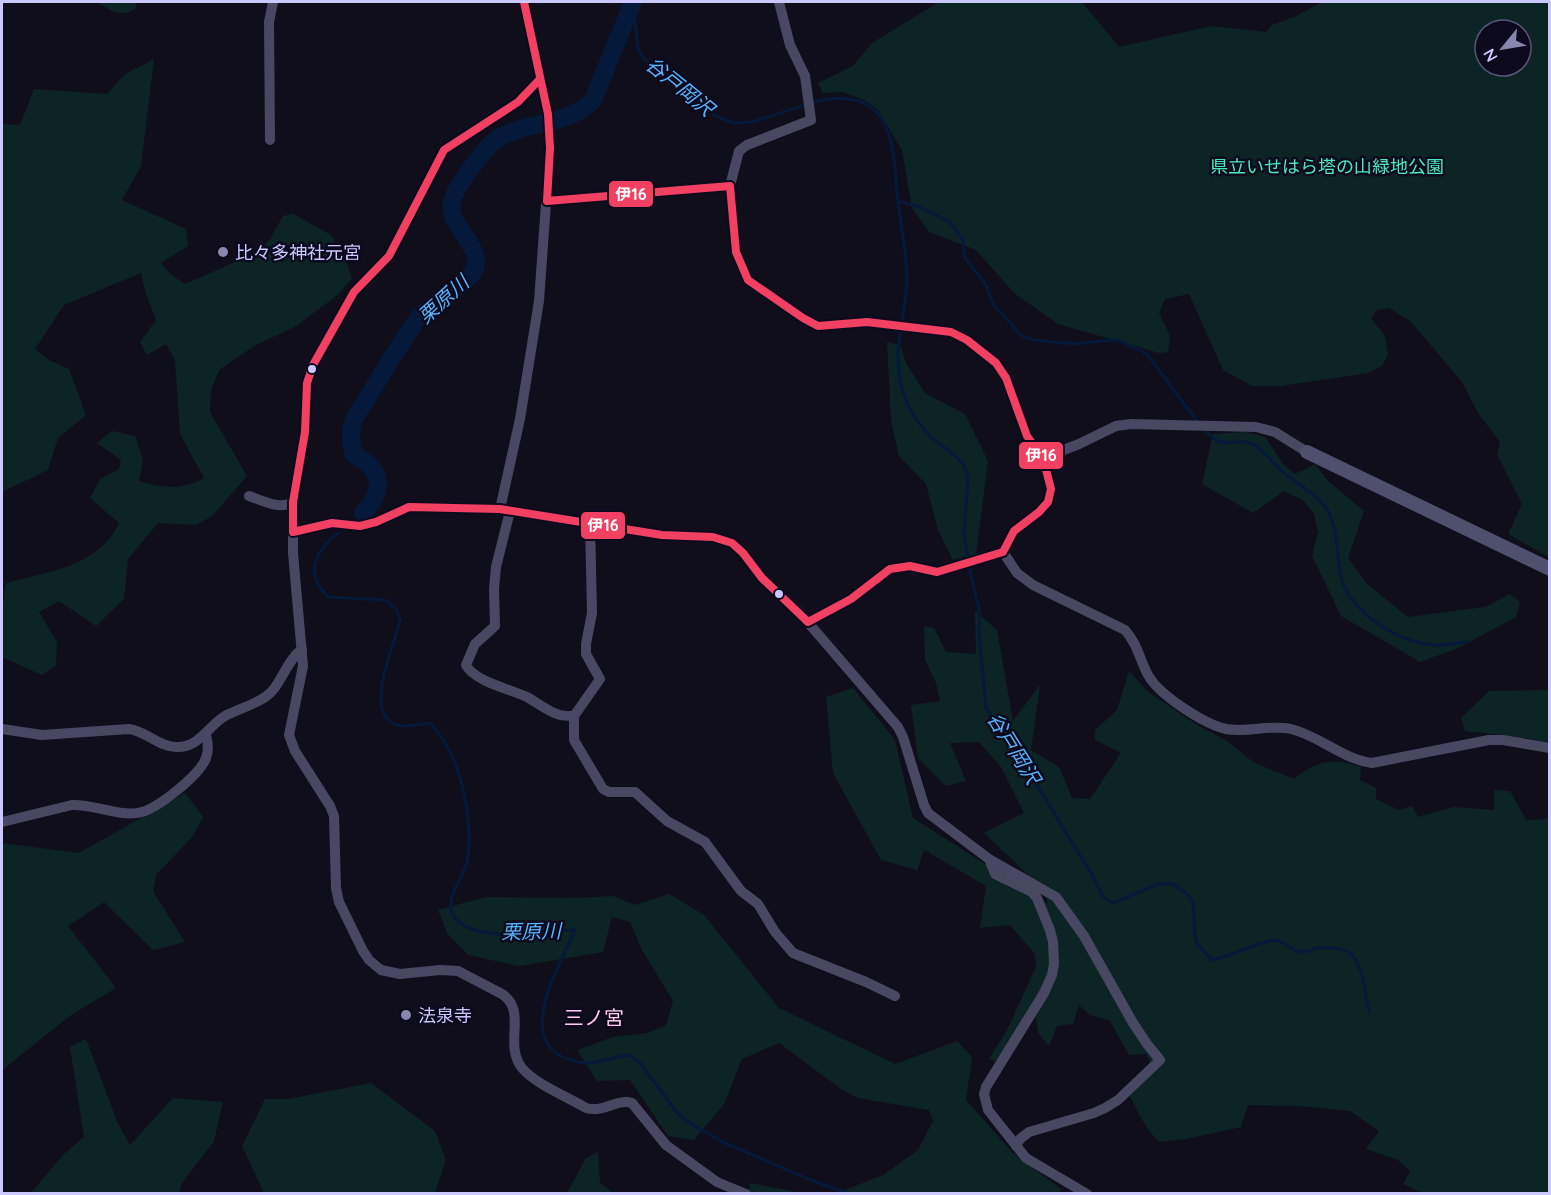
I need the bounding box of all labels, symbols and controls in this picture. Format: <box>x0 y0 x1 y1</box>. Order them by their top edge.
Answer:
north arrow <box>1473 18 1533 78</box>
text: N <box>1478 45 1502 66</box>
water label: 谷戸岡沢 <box>641 51 721 123</box>
park label: 県立いせはら塔の山緑地公園 <box>1210 155 1444 178</box>
line badge: 伊16 <box>608 180 654 208</box>
text: 伊16 <box>614 184 647 204</box>
place label: 比々多神社元宮 <box>235 241 361 264</box>
marker: 比々多神社元宮 <box>216 245 230 259</box>
water label: 栗原川 <box>412 268 475 328</box>
unlabelled marker <box>306 363 318 375</box>
line badge: 伊16 <box>1018 441 1064 470</box>
text: 伊16 <box>1024 445 1057 465</box>
line badge: 伊16 <box>580 511 626 540</box>
text: 伊16 <box>586 515 619 535</box>
unlabelled marker <box>773 588 785 600</box>
water label: 谷戸岡沢 <box>982 707 1047 791</box>
water label: 栗原川 <box>501 918 563 944</box>
place label: 法泉寺 <box>418 1004 472 1027</box>
district label: 三ノ宮 <box>564 1005 624 1030</box>
marker: 法泉寺 <box>399 1008 413 1022</box>

